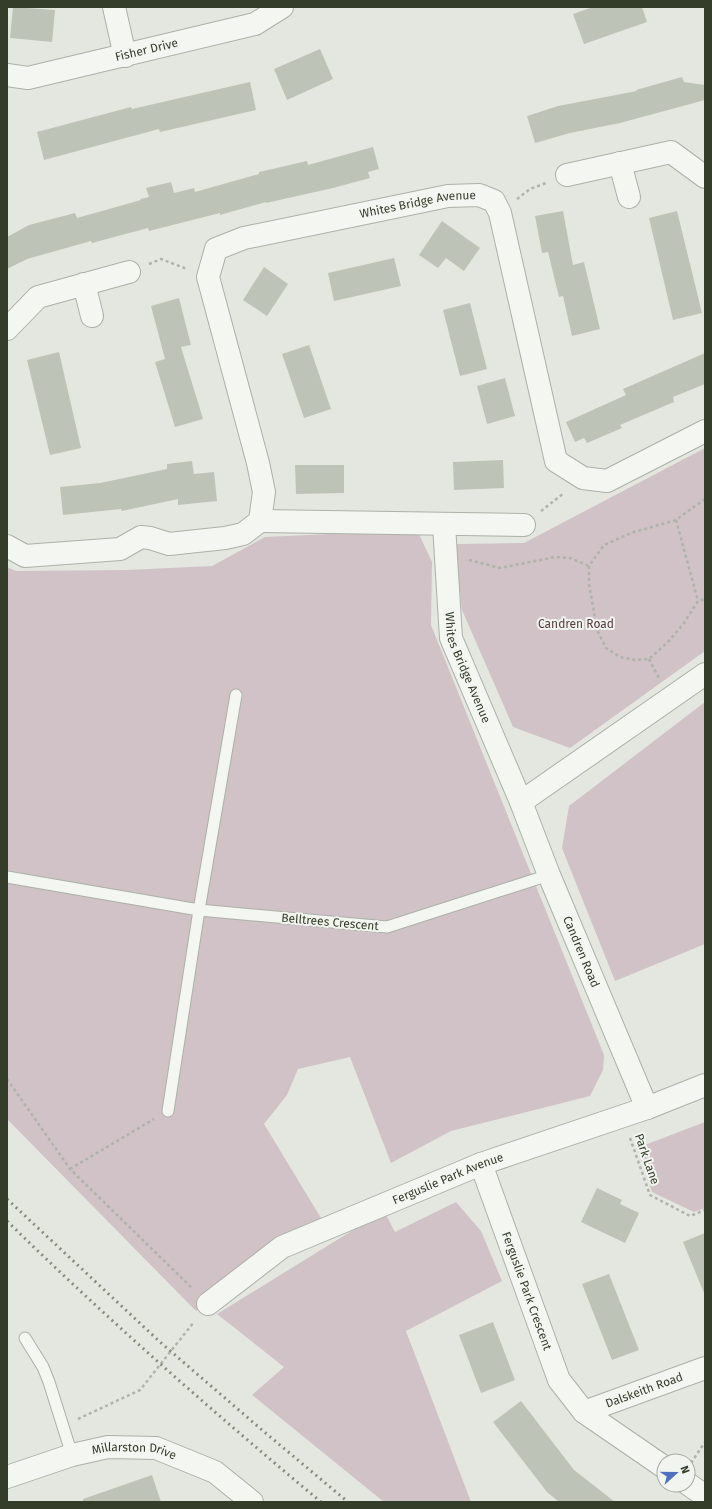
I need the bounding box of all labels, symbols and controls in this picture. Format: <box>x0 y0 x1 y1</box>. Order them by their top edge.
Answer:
street label: Fisher Drive <box>114 36 179 64</box>
street label: Whites Bridge Avenue <box>358 188 476 221</box>
street label: Whites Bridge Avenue <box>442 611 493 725</box>
park label: Candren Road <box>538 617 614 631</box>
street label: Belltrees Crescent <box>281 911 380 933</box>
street label: Candren Road <box>560 914 603 990</box>
street label: Park Lane <box>632 1132 662 1186</box>
street label: Ferguslie Park Avenue <box>390 1150 505 1207</box>
street label: Ferguslie Park Crescent <box>499 1230 555 1353</box>
street label: Dalskeith Road <box>603 1370 685 1411</box>
street label: Millarston Drive <box>90 1440 178 1463</box>
north arrow <box>656 1453 696 1493</box>
text: N <box>677 1464 692 1475</box>

